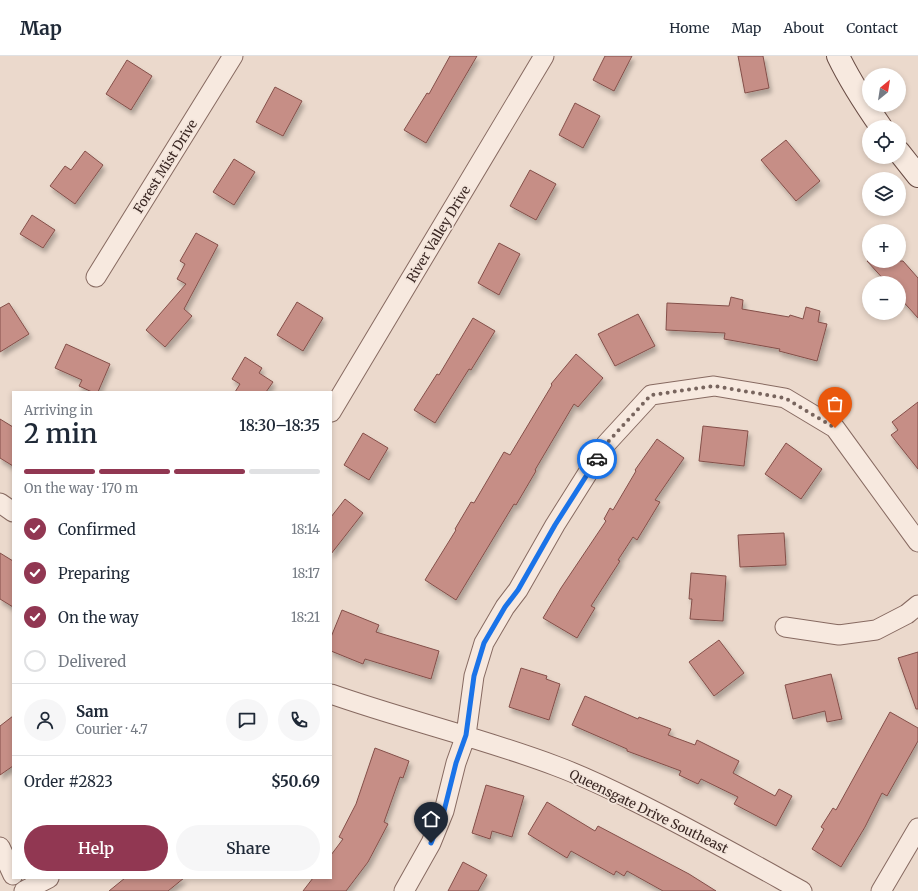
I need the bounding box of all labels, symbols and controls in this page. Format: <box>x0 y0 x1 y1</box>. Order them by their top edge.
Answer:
text: Map <box>20 16 62 40</box>
text: Home <box>669 19 710 37</box>
text: Map <box>732 19 761 37</box>
text: About <box>783 19 824 37</box>
text: Contact <box>846 19 898 37</box>
north arrow <box>862 68 906 112</box>
map controls <box>862 68 906 320</box>
street label: Forest Mist Drive <box>130 116 201 216</box>
button: locate <box>862 120 906 164</box>
button: layers <box>862 172 906 216</box>
street label: River Valley Drive <box>403 182 474 286</box>
button: + <box>862 224 906 268</box>
button: − <box>862 276 906 320</box>
pin <box>818 387 852 428</box>
icon: bag <box>824 393 846 415</box>
text: Arriving in <box>24 402 93 419</box>
text: 18:30–18:35 <box>239 416 320 435</box>
text: 2 min <box>24 417 97 450</box>
courier <box>577 439 617 479</box>
icon: car <box>586 448 608 470</box>
text: On the way · 170 m <box>24 480 138 497</box>
icon: check <box>24 518 46 540</box>
text: Confirmed <box>58 520 136 539</box>
text: 18:14 <box>291 521 320 538</box>
icon: check <box>24 562 46 584</box>
text: Preparing <box>58 564 130 583</box>
text: 18:17 <box>292 565 320 582</box>
icon: check <box>24 606 46 628</box>
text: On the way <box>58 608 139 627</box>
text: 18:21 <box>291 609 320 626</box>
text: Delivered <box>58 652 126 671</box>
button: person <box>24 699 66 741</box>
button: chat <box>226 699 268 741</box>
button: phone <box>278 699 320 741</box>
text: Sam <box>76 702 109 721</box>
text: Courier · 4.7 <box>76 721 148 738</box>
street label: Queensgate Drive Southeast <box>566 765 731 857</box>
text: Order #2823 <box>24 772 113 791</box>
text: $50.69 <box>271 772 320 791</box>
pin <box>414 802 448 843</box>
icon: home <box>420 808 442 830</box>
button: Help <box>24 825 168 871</box>
button: Share <box>176 825 320 871</box>

